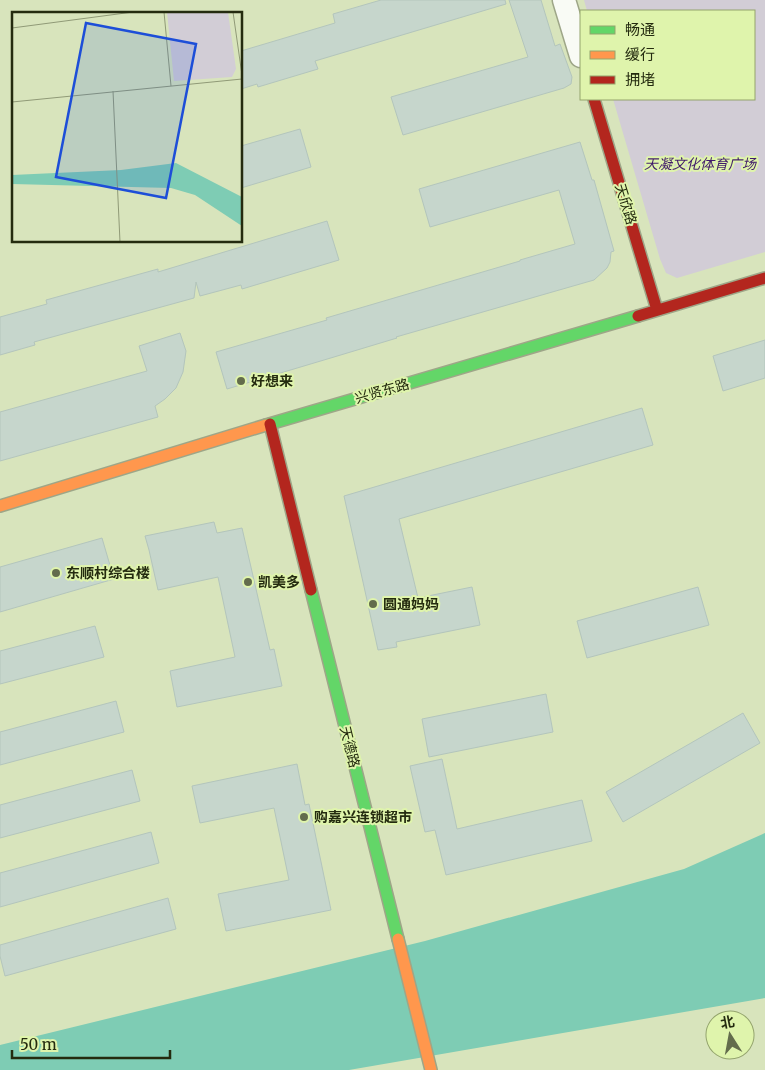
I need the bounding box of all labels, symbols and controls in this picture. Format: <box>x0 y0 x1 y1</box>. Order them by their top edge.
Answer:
legend <box>580 10 755 100</box>
inset map <box>12 12 242 242</box>
text: 畅通 <box>625 20 655 39</box>
text: 缓行 <box>625 45 655 64</box>
text: 拥堵 <box>625 70 655 89</box>
park label: 天凝文化体育广场 <box>644 155 757 173</box>
street label: 天欣路 <box>611 181 641 227</box>
place label: 好想来 <box>251 372 293 390</box>
marker: 好想来 <box>235 375 247 387</box>
street label: 兴贤东路 <box>353 375 411 407</box>
place label: 东顺村综合楼 <box>66 564 150 582</box>
marker: 东顺村综合楼 <box>50 567 62 579</box>
place label: 凯美多 <box>258 573 300 591</box>
marker: 凯美多 <box>242 576 254 588</box>
place label: 圆通妈妈 <box>383 595 439 613</box>
marker: 圆通妈妈 <box>367 598 379 610</box>
street label: 天德路 <box>336 724 364 770</box>
place label: 购嘉兴连锁超市 <box>314 808 412 826</box>
marker: 购嘉兴连锁超市 <box>298 811 310 823</box>
north arrow <box>705 1010 755 1060</box>
text: 北 <box>719 1012 736 1032</box>
scale bar <box>12 1028 170 1060</box>
text: 50 m <box>20 1035 57 1054</box>

